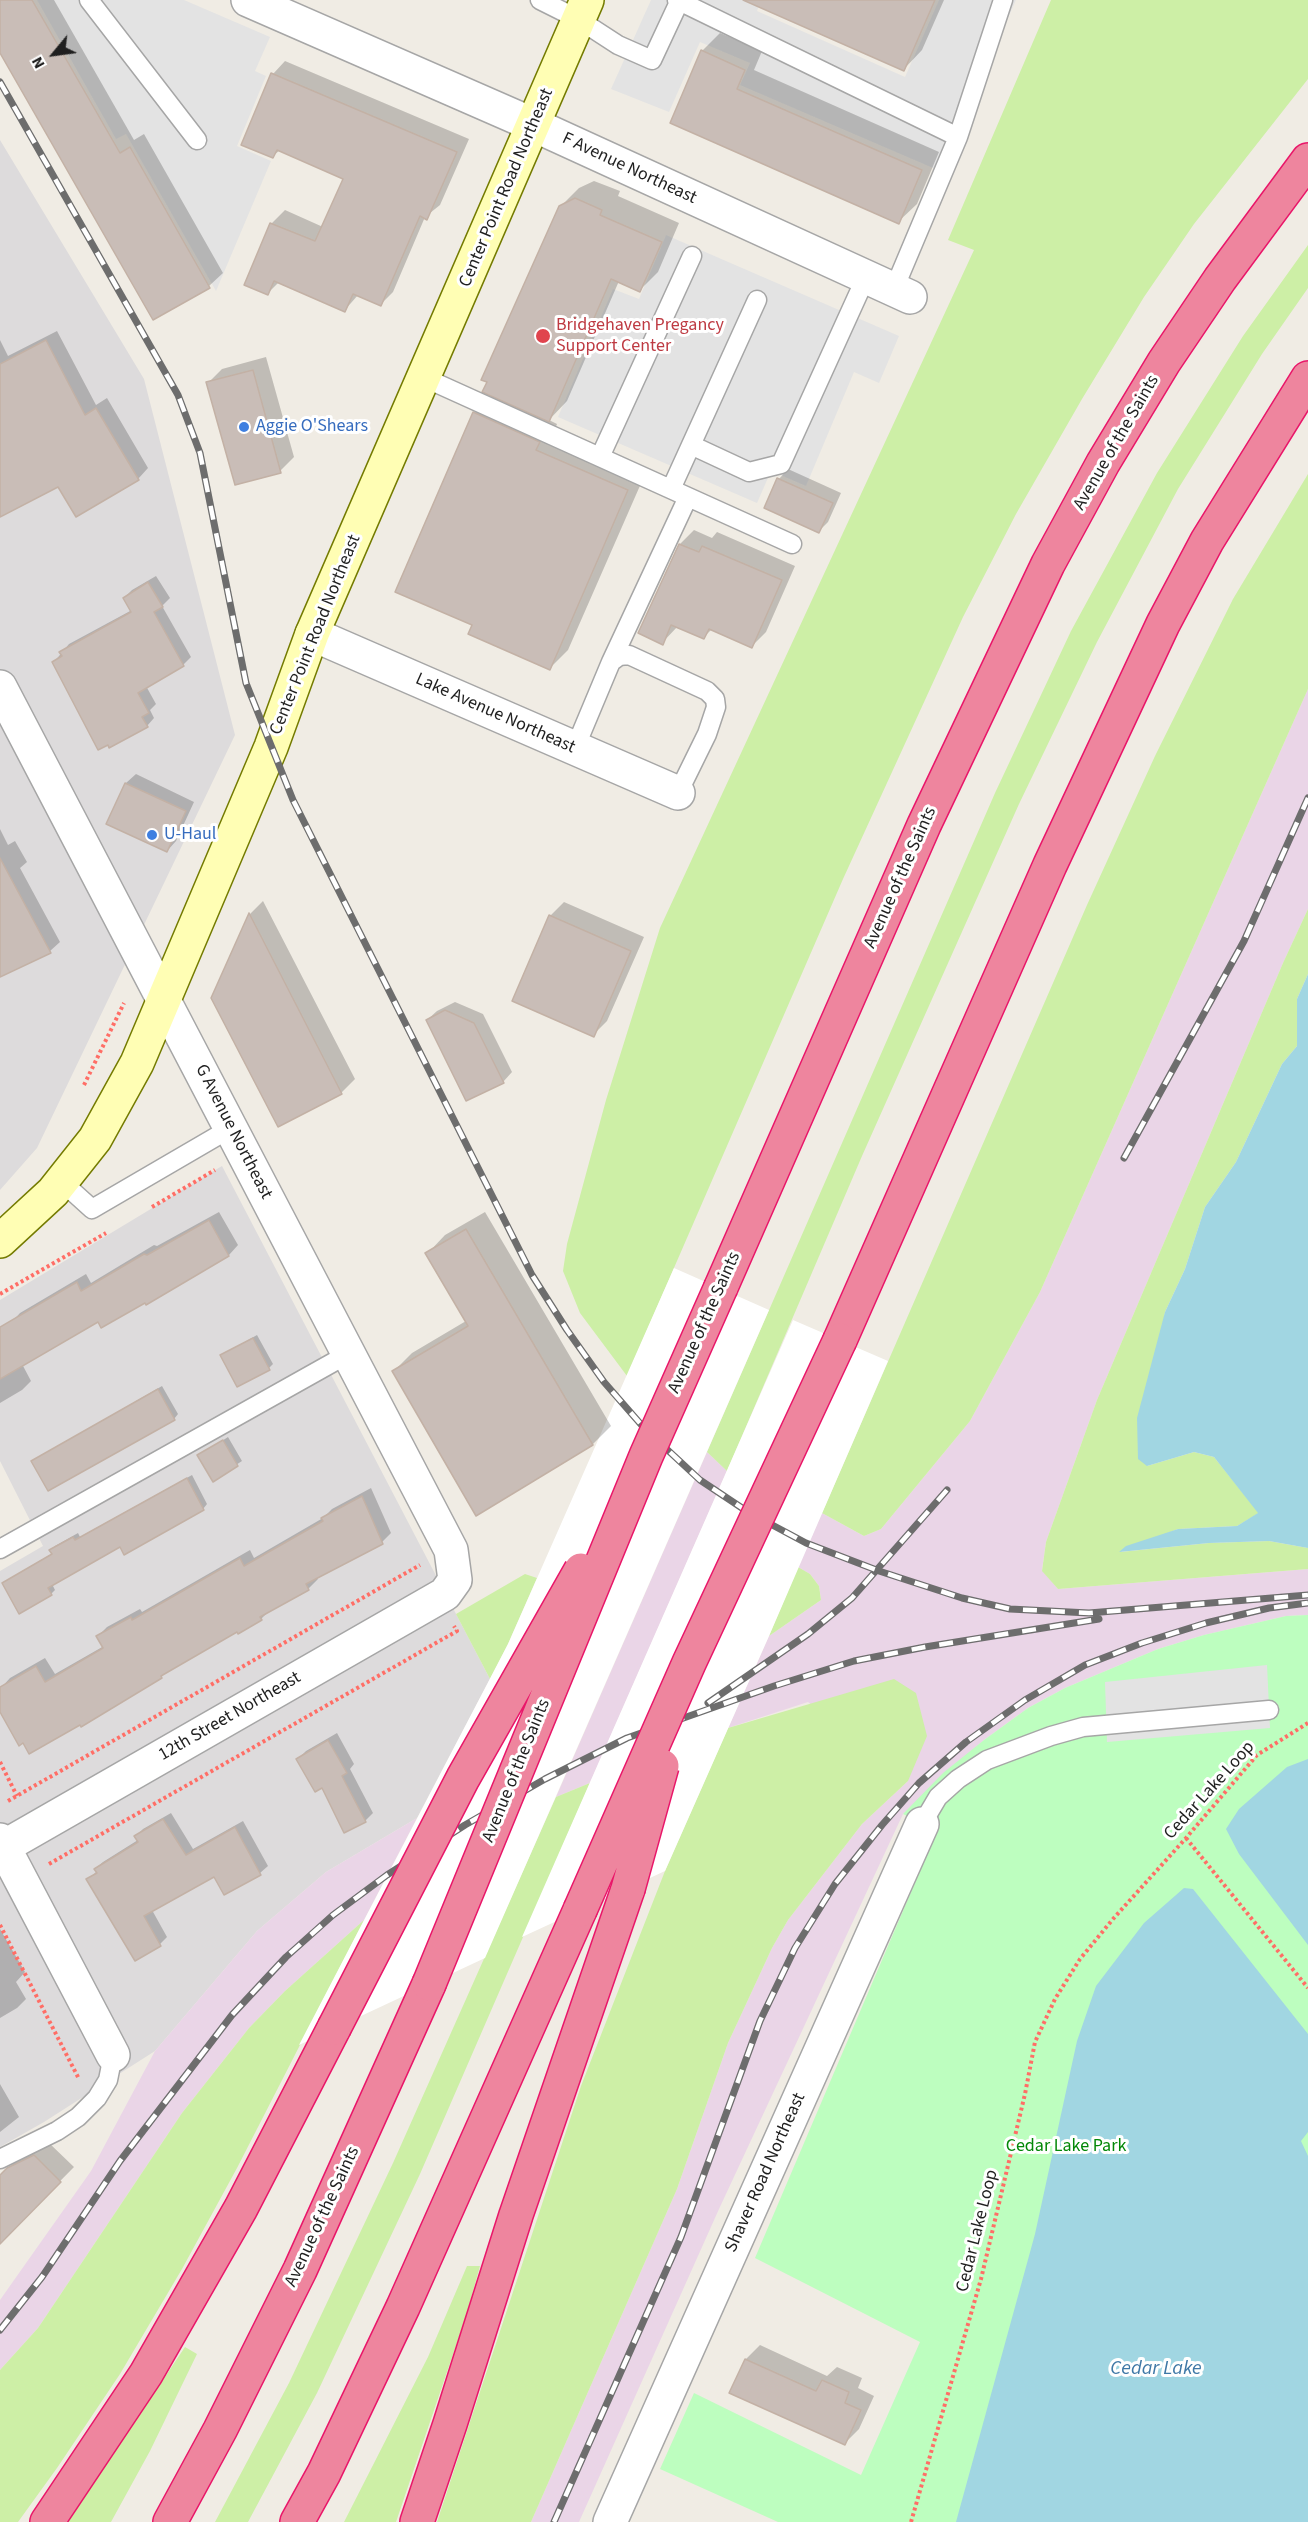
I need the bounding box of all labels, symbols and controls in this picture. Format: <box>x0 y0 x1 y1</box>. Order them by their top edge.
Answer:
north arrow <box>24 24 84 84</box>
text: N <box>26 53 50 73</box>
street label: Center Point Road Northeast <box>455 85 559 291</box>
street label: F Avenue Northeast <box>558 128 700 210</box>
place label: Bridgehaven Pregancy Support Center <box>556 315 724 358</box>
marker: Bridgehaven Pregancy Support Center <box>534 327 552 345</box>
street label: Avenue of the Saints <box>1070 372 1164 514</box>
place label: Aggie O'Shears <box>256 416 368 438</box>
marker: Aggie O'Shears <box>237 420 251 434</box>
street label: Center Point Road Northeast <box>266 532 366 738</box>
street label: Lake Avenue Northeast <box>412 669 578 759</box>
street label: Avenue of the Saints <box>860 804 942 952</box>
place label: U-Haul <box>164 824 216 846</box>
marker: U-Haul <box>145 828 159 842</box>
street label: G Avenue Northeast <box>190 1061 276 1203</box>
street label: Avenue of the Saints <box>664 1249 746 1397</box>
street label: 12th Street Northeast <box>155 1667 305 1767</box>
street label: Avenue of the Saints <box>478 1696 556 1846</box>
street label: Cedar Lake Loop <box>1160 1737 1260 1845</box>
street label: Shaver Road Northeast <box>721 2090 811 2256</box>
park label: Cedar Lake Park <box>1006 2136 1126 2158</box>
street label: Avenue of the Saints <box>281 2143 365 2291</box>
street label: Cedar Lake Loop <box>952 2168 1004 2294</box>
water label: Cedar Lake <box>1110 2358 1202 2382</box>

